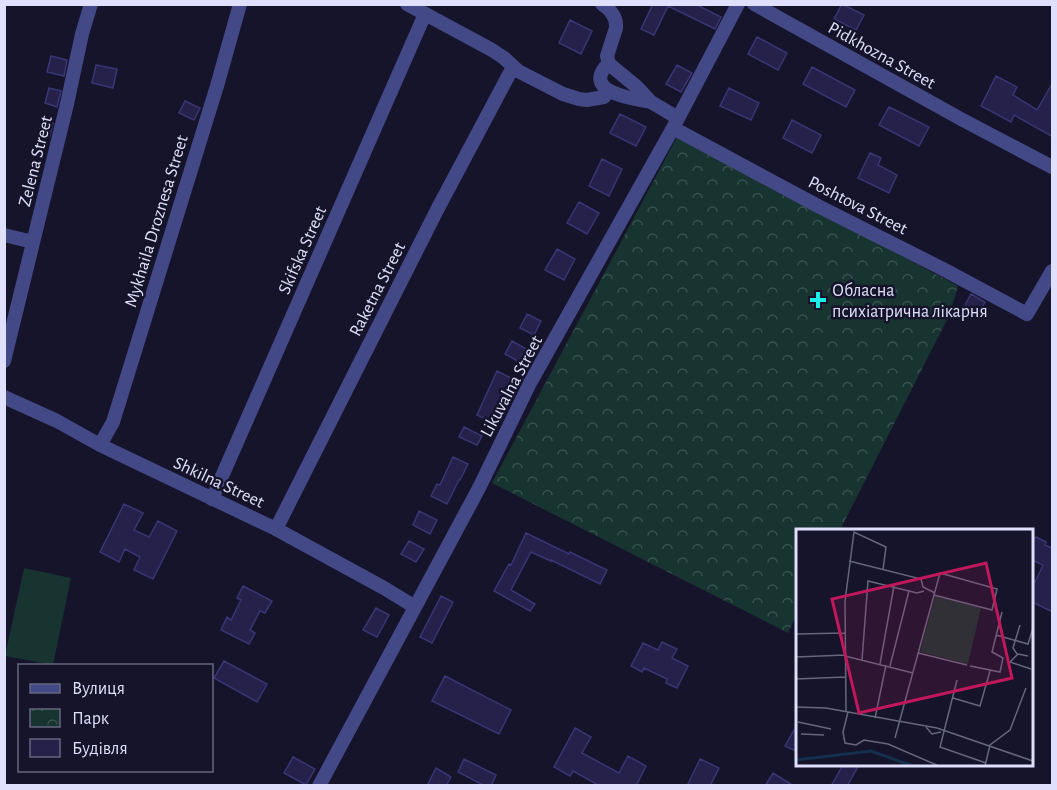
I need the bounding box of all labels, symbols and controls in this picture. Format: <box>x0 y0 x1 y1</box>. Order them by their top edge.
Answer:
street label: Pidkhozna Street <box>825 19 938 93</box>
street label: Zelena Street <box>16 114 56 209</box>
street label: Mykhaila Droznesa Street <box>122 133 192 309</box>
street label: Poshtova Street <box>805 173 910 239</box>
street label: Skifska Street <box>275 203 330 297</box>
street label: Raketna Street <box>347 239 409 339</box>
place label: Обласна психіатрична лікарня <box>832 281 988 321</box>
marker: Обласна психіатрична лікарня <box>809 291 827 309</box>
street label: Likuvalna Street <box>478 333 546 440</box>
street label: Shkilna Street <box>171 454 267 512</box>
inset map <box>796 529 1033 766</box>
legend <box>18 664 213 772</box>
text: Вулиця <box>72 680 125 698</box>
text: Парк <box>72 710 110 728</box>
text: Будівля <box>72 740 128 758</box>

